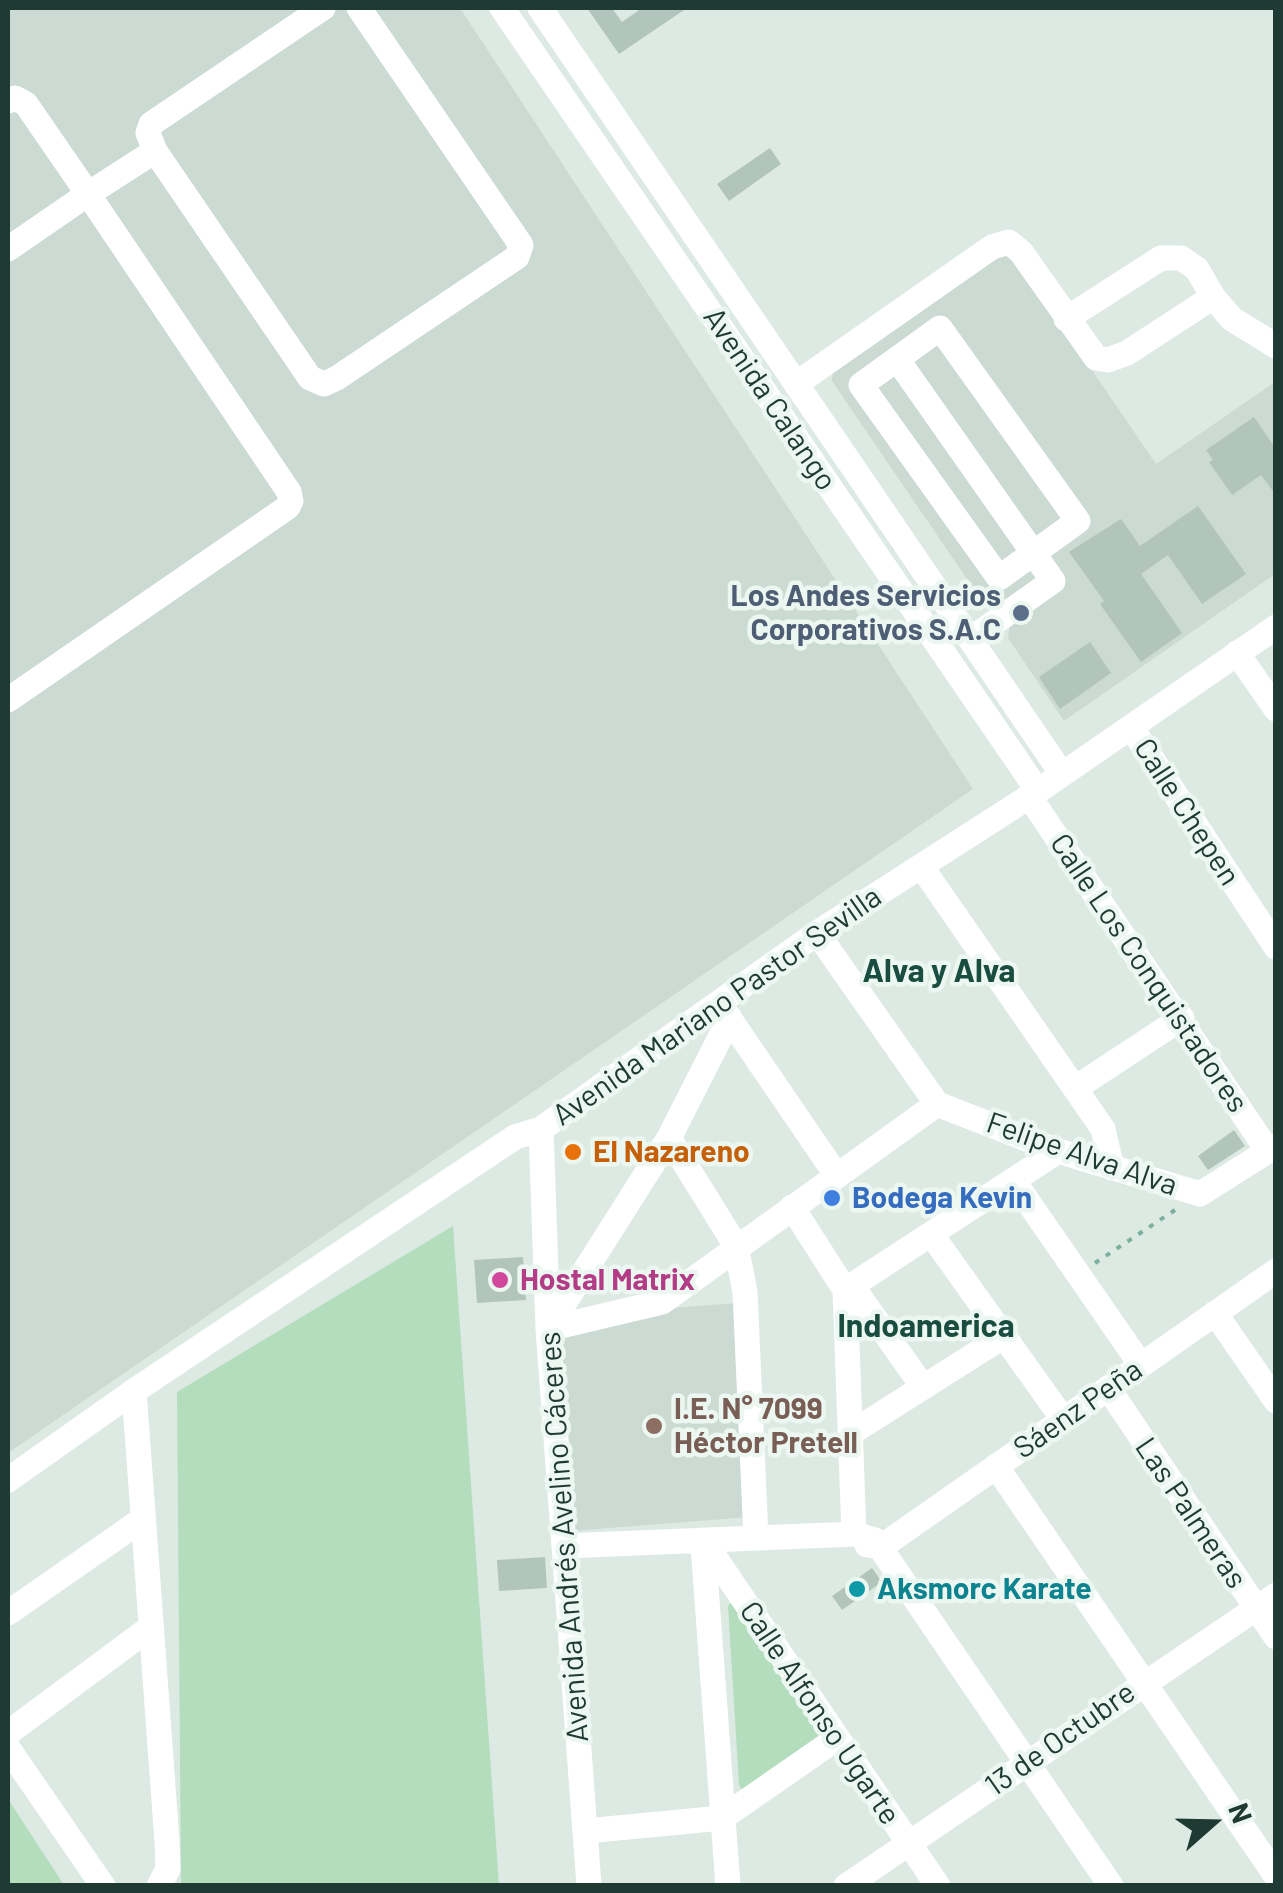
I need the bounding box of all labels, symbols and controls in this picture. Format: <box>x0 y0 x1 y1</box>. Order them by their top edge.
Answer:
street label: Avenida Calango <box>696 301 844 497</box>
place label: Los Andes Servicios Corporativos S.A.C <box>731 578 1001 648</box>
marker: Los Andes Servicios Corporativos S.A.C <box>1010 602 1032 624</box>
street label: Calle Chepen <box>1126 732 1248 892</box>
street label: Calle Los Conquistadores <box>1042 827 1256 1119</box>
street label: Avenida Mariano Pastor Sevilla <box>546 879 888 1133</box>
district label: Alva y Alva <box>863 952 1015 990</box>
street label: Felipe Alva Alva <box>982 1105 1182 1203</box>
place label: El Nazareno <box>593 1134 750 1170</box>
marker: El Nazareno <box>562 1141 584 1163</box>
place label: Bodega Kevin <box>852 1180 1032 1216</box>
marker: Bodega Kevin <box>821 1187 843 1209</box>
place label: Hostal Matrix <box>520 1262 695 1298</box>
marker: Hostal Matrix <box>489 1269 511 1291</box>
district label: Indoamerica <box>837 1307 1015 1345</box>
street label: Avenida Andrés Avelino Cáceres <box>532 1330 596 1744</box>
street label: Sáenz Peña <box>1007 1352 1149 1466</box>
place label: I.E. N° 7099 Héctor Pretell <box>674 1391 858 1462</box>
marker: I.E. N° 7099 Héctor Pretell <box>643 1415 665 1437</box>
street label: Las Palmeras <box>1127 1431 1255 1595</box>
place label: Aksmorc Karate <box>877 1571 1092 1607</box>
marker: Aksmorc Karate <box>846 1578 868 1600</box>
street label: Calle Alfonso Ugarte <box>732 1595 908 1831</box>
street label: 13 de Octubre <box>978 1674 1142 1804</box>
north arrow <box>1163 1773 1263 1873</box>
text: N <box>1222 1798 1260 1827</box>

